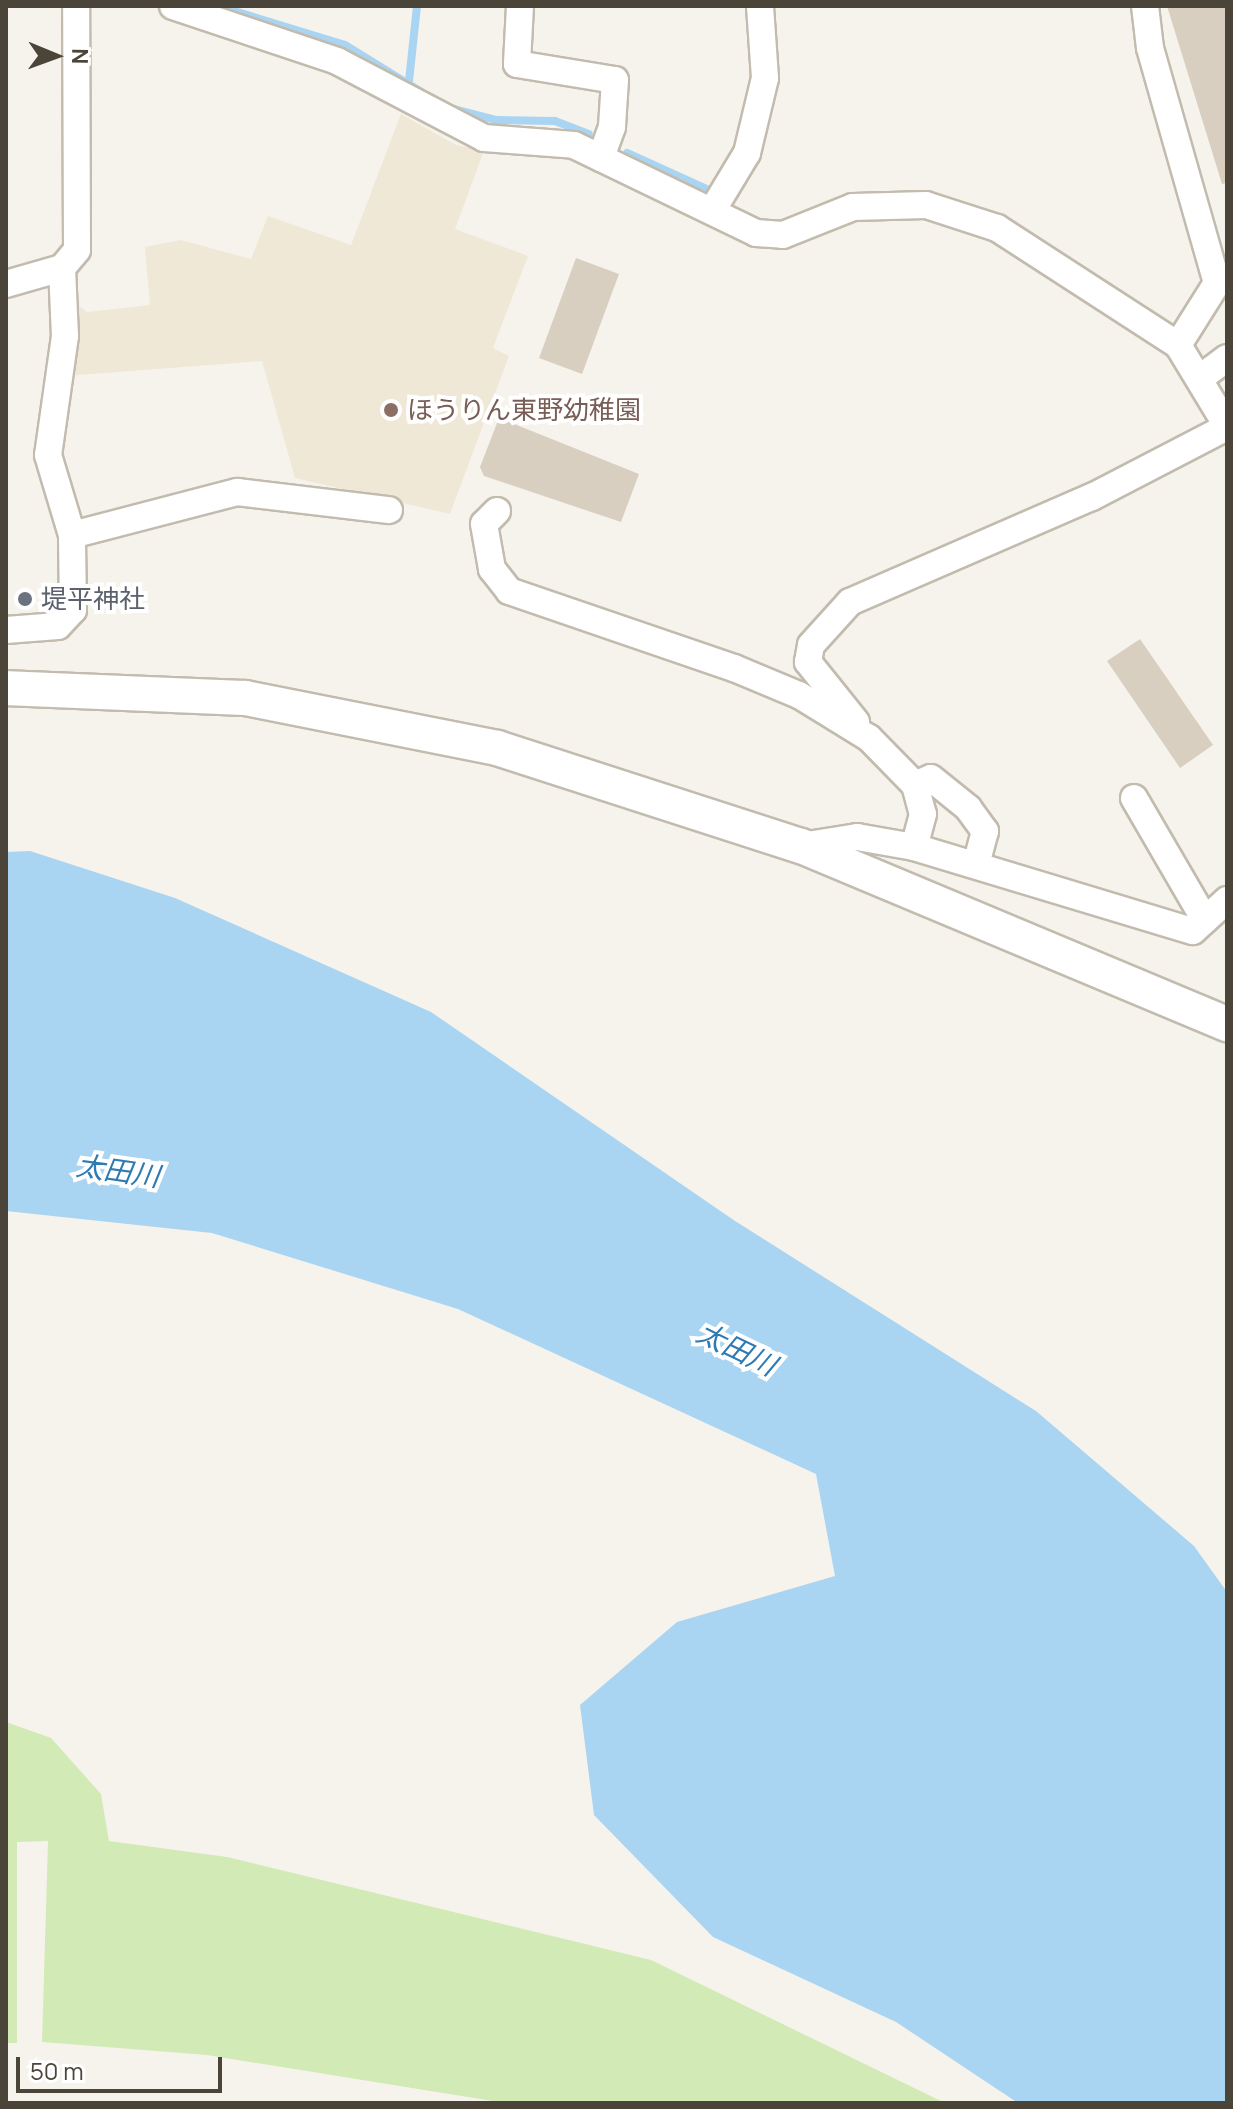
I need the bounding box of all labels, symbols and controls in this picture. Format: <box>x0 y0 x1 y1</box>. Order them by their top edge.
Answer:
north arrow <box>16 16 96 96</box>
text: N <box>65 48 95 65</box>
place label: ほうりん東野幼稚園 <box>407 394 641 426</box>
marker: ほうりん東野幼稚園 <box>382 401 400 419</box>
place label: 堤平神社 <box>41 583 145 615</box>
marker: 堤平神社 <box>16 590 34 608</box>
water label: 太田川 <box>74 1148 162 1192</box>
water label: 太田川 <box>692 1314 782 1382</box>
scale bar <box>20 2041 226 2091</box>
text: 50 m <box>30 2054 84 2087</box>

